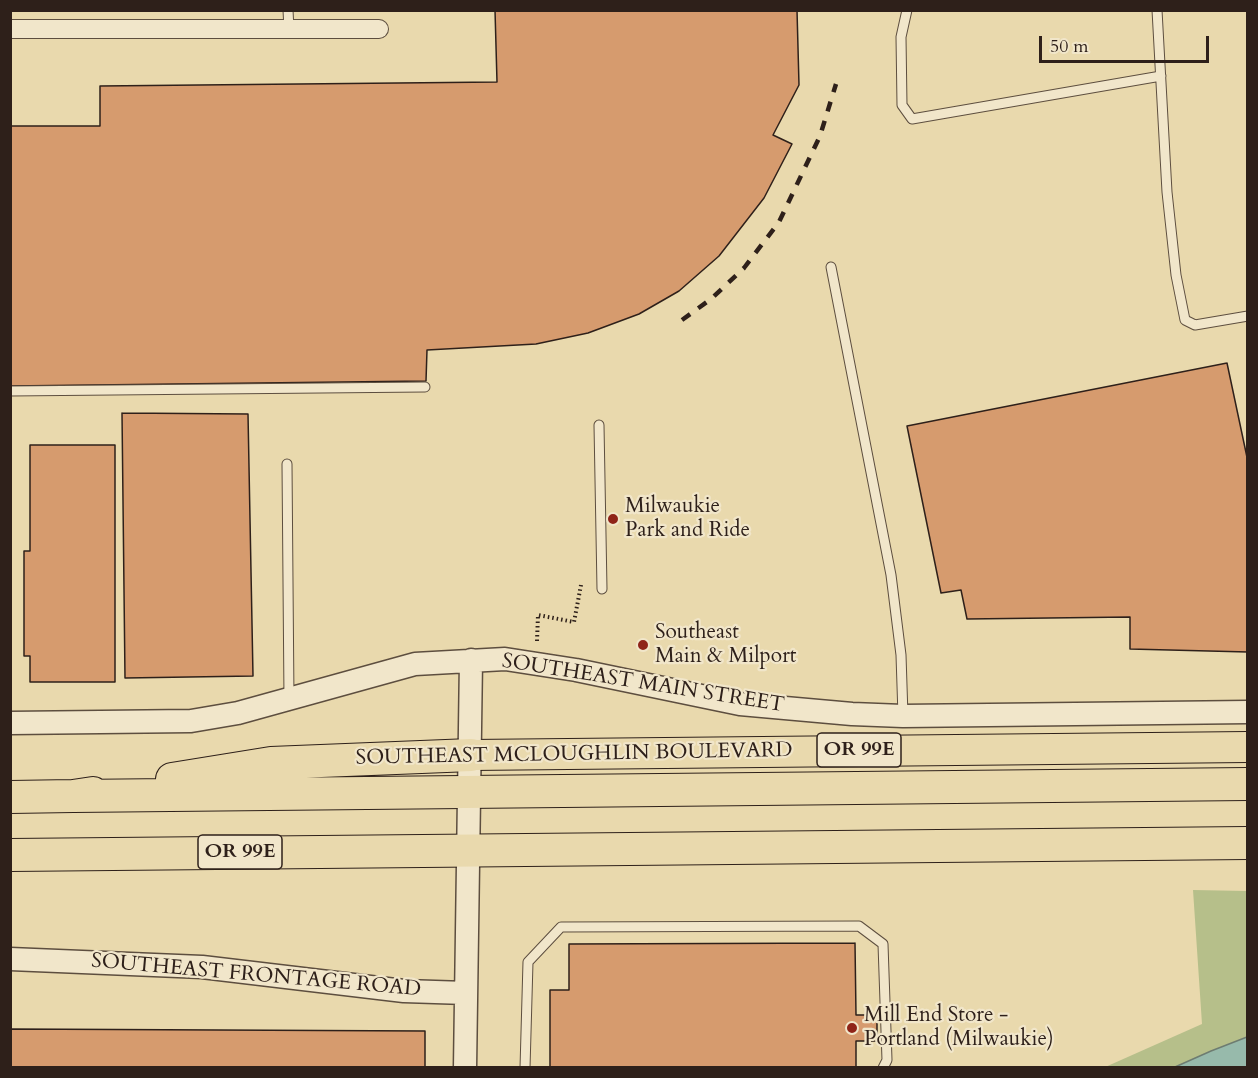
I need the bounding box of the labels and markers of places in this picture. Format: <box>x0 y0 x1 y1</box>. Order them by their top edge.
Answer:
place label: Milwaukie Park and Ride <box>625 494 750 544</box>
marker: Milwaukie Park and Ride <box>606 512 620 526</box>
place label: Southeast Main & Milport <box>655 620 796 670</box>
marker: Southeast Main & Milport <box>636 638 650 652</box>
place label: Mill End Store - Portland (Milwaukie) <box>864 1003 1054 1053</box>
marker: Mill End Store - Portland (Milwaukie) <box>845 1021 859 1035</box>

